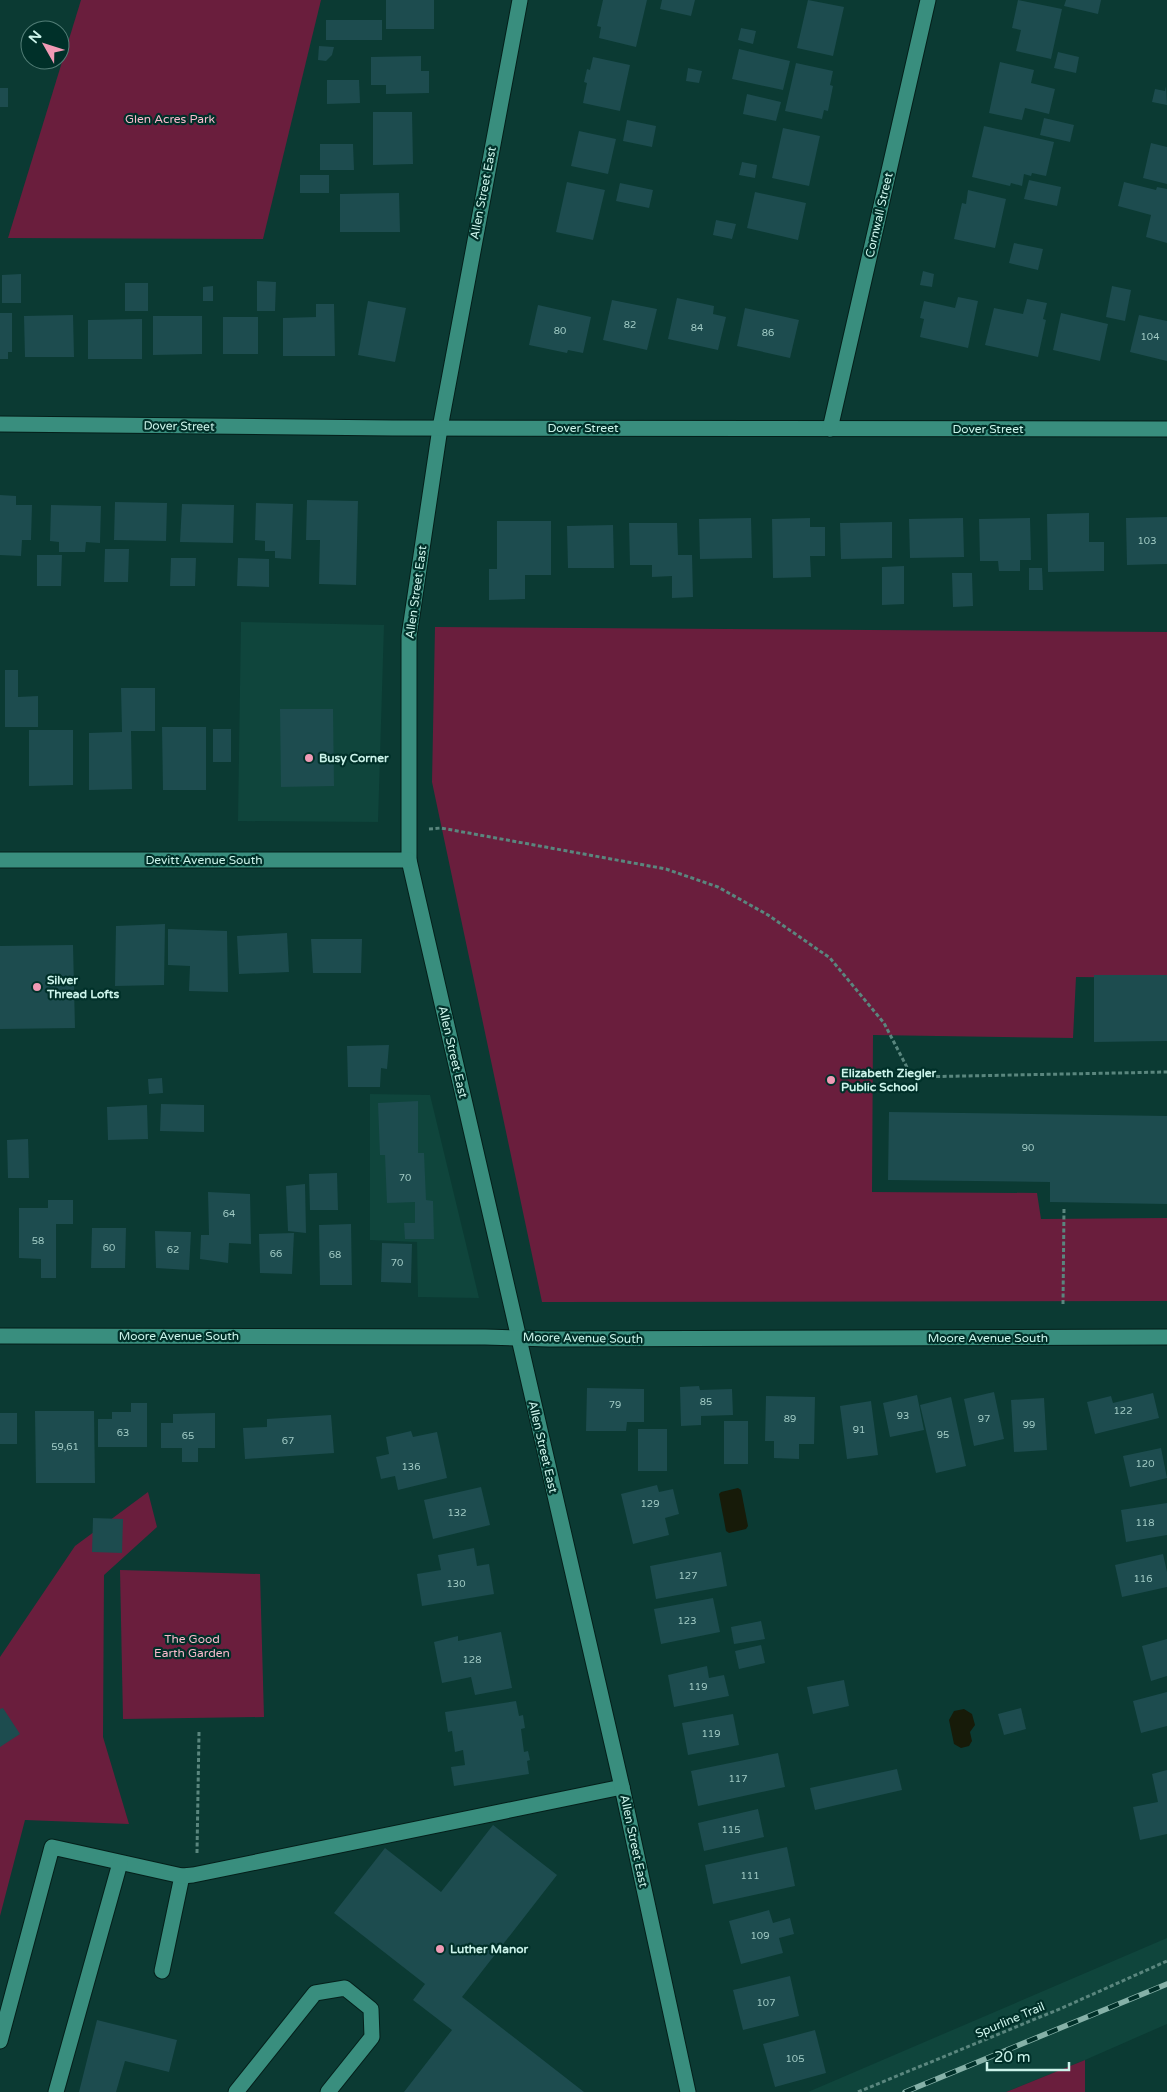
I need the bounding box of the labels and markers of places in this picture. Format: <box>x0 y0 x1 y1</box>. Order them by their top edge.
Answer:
place label: Busy Corner <box>319 751 389 766</box>
marker: Busy Corner <box>303 752 315 764</box>
place label: Silver Thread Lofts <box>46 973 119 1001</box>
marker: Silver Thread Lofts <box>31 981 43 993</box>
place label: Elizabeth Ziegler Public School <box>841 1066 937 1094</box>
marker: Elizabeth Ziegler Public School <box>825 1074 837 1086</box>
place label: Luther Manor <box>450 1942 529 1956</box>
marker: Luther Manor <box>434 1943 446 1955</box>

